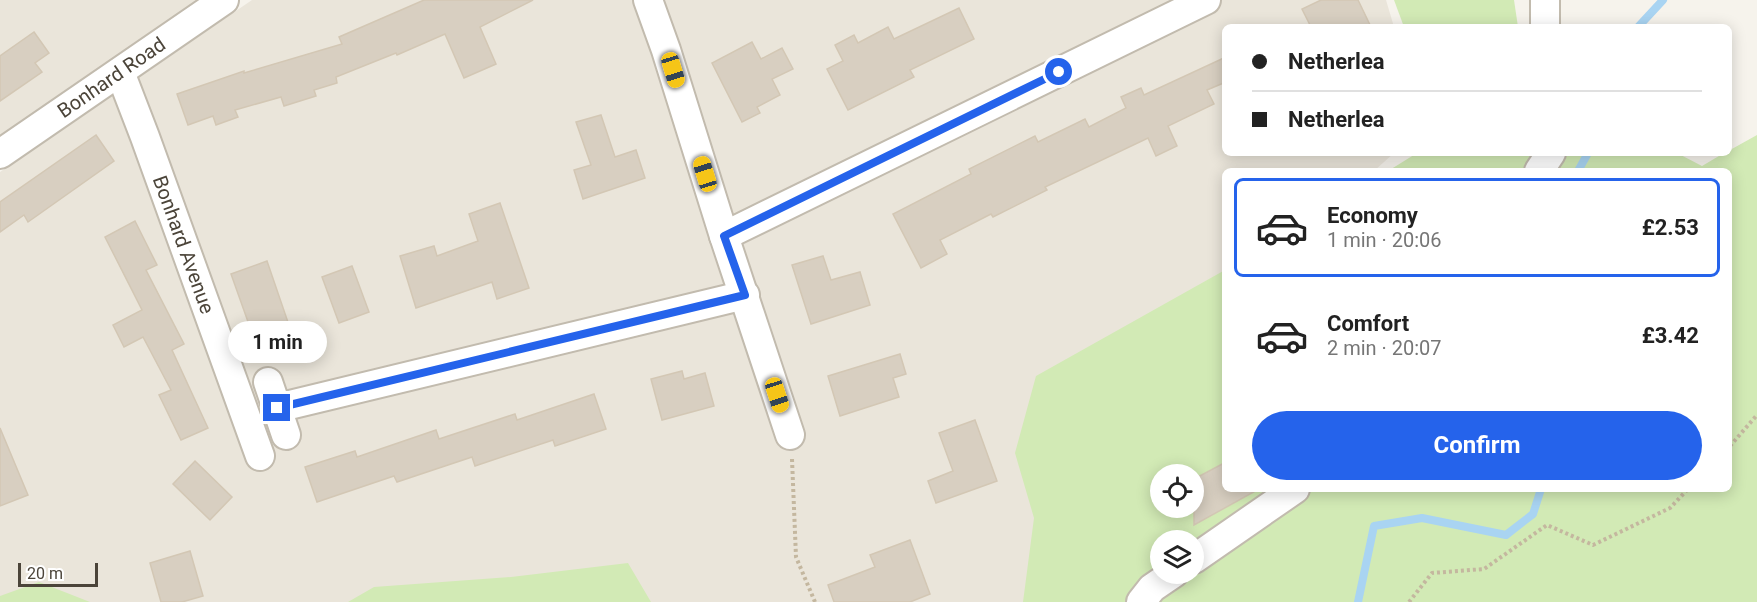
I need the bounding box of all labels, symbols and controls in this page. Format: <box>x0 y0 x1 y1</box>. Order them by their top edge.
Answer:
street label: Bonhard Road <box>53 32 170 123</box>
text: Netherlea <box>1288 49 1385 74</box>
car <box>659 50 687 90</box>
route start <box>1045 58 1072 85</box>
text: Netherlea <box>1288 107 1385 132</box>
car <box>691 154 719 194</box>
street label: Bonhard Avenue <box>148 172 220 317</box>
icon: car <box>1255 201 1309 255</box>
text: Economy <box>1327 203 1418 228</box>
text: £2.53 <box>1642 215 1699 240</box>
text: 1 min · 20:06 <box>1327 228 1442 252</box>
icon: car <box>1255 309 1309 363</box>
text: Comfort <box>1327 311 1409 336</box>
callout: 1 min <box>228 321 326 363</box>
text: £3.42 <box>1642 323 1699 348</box>
text: 1 min <box>252 330 303 354</box>
text: 2 min · 20:07 <box>1327 336 1442 360</box>
car <box>763 375 791 415</box>
route end <box>263 394 290 421</box>
button: Confirm <box>1252 411 1702 480</box>
map controls <box>1150 464 1204 584</box>
button: locate <box>1150 464 1204 518</box>
button: layers <box>1150 530 1204 584</box>
scale bar <box>18 560 98 588</box>
text: 20 m <box>27 564 63 583</box>

